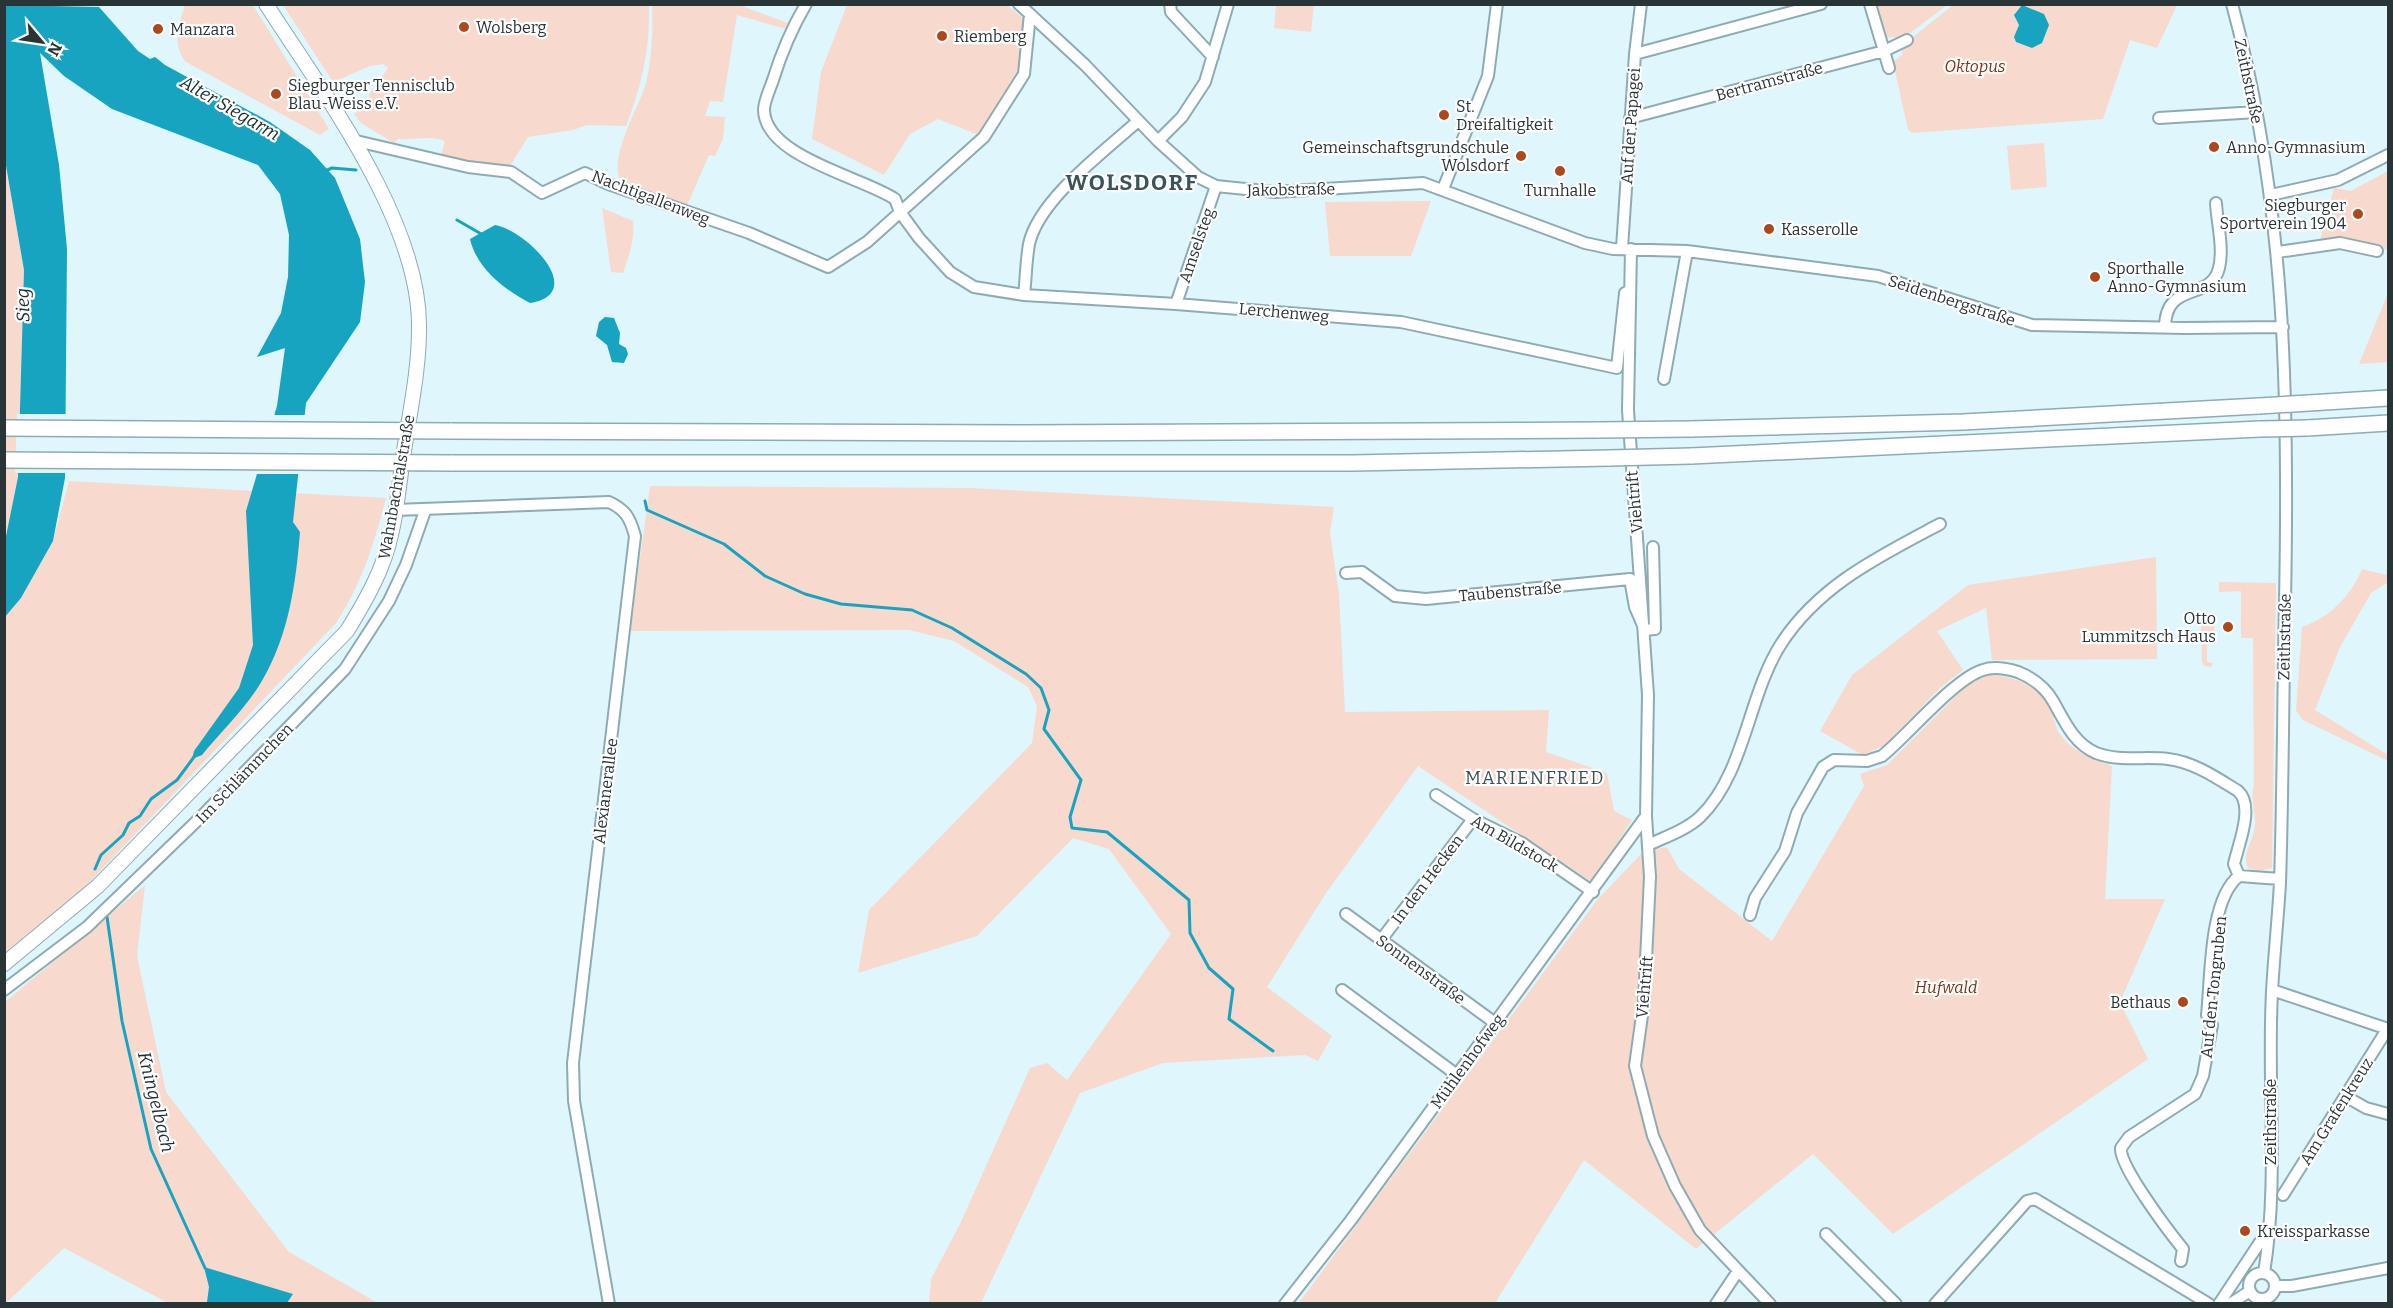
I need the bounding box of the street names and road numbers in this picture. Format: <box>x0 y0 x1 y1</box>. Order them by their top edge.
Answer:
street label: Zeithstraße <box>2230 37 2267 125</box>
street label: Bertramstraße <box>1713 58 1825 105</box>
street label: Auf der Papagei <box>1617 67 1644 185</box>
street label: Nachtigallenweg <box>589 166 713 229</box>
street label: Jakobstraße <box>1246 179 1335 200</box>
street label: Amselsteg <box>1175 205 1218 285</box>
street label: Seidenbergstraße <box>1886 271 2018 330</box>
street label: Lerchenweg <box>1238 299 1330 326</box>
street label: Wahnbachtalstraße <box>374 413 419 561</box>
street label: Viehtrift <box>1622 470 1647 534</box>
street label: Taubenstraße <box>1458 578 1562 605</box>
street label: Zeithstraße <box>2274 594 2295 680</box>
street label: Im Schlämmchen <box>192 719 297 827</box>
street label: Alexianerallee <box>590 737 621 845</box>
street label: Am Bildstock <box>1468 811 1562 876</box>
street label: In den Hecken <box>1388 831 1467 928</box>
street label: Auf den Tongruben <box>2197 915 2230 1059</box>
street label: Sonnenstraße <box>1372 931 1469 1008</box>
street label: Viehtrift <box>1632 955 1657 1019</box>
street label: Mühlenhofweg <box>1427 1010 1508 1112</box>
street label: Am Grafenkreuz <box>2296 1054 2377 1168</box>
street label: Zeithstraße <box>2261 1079 2280 1165</box>

